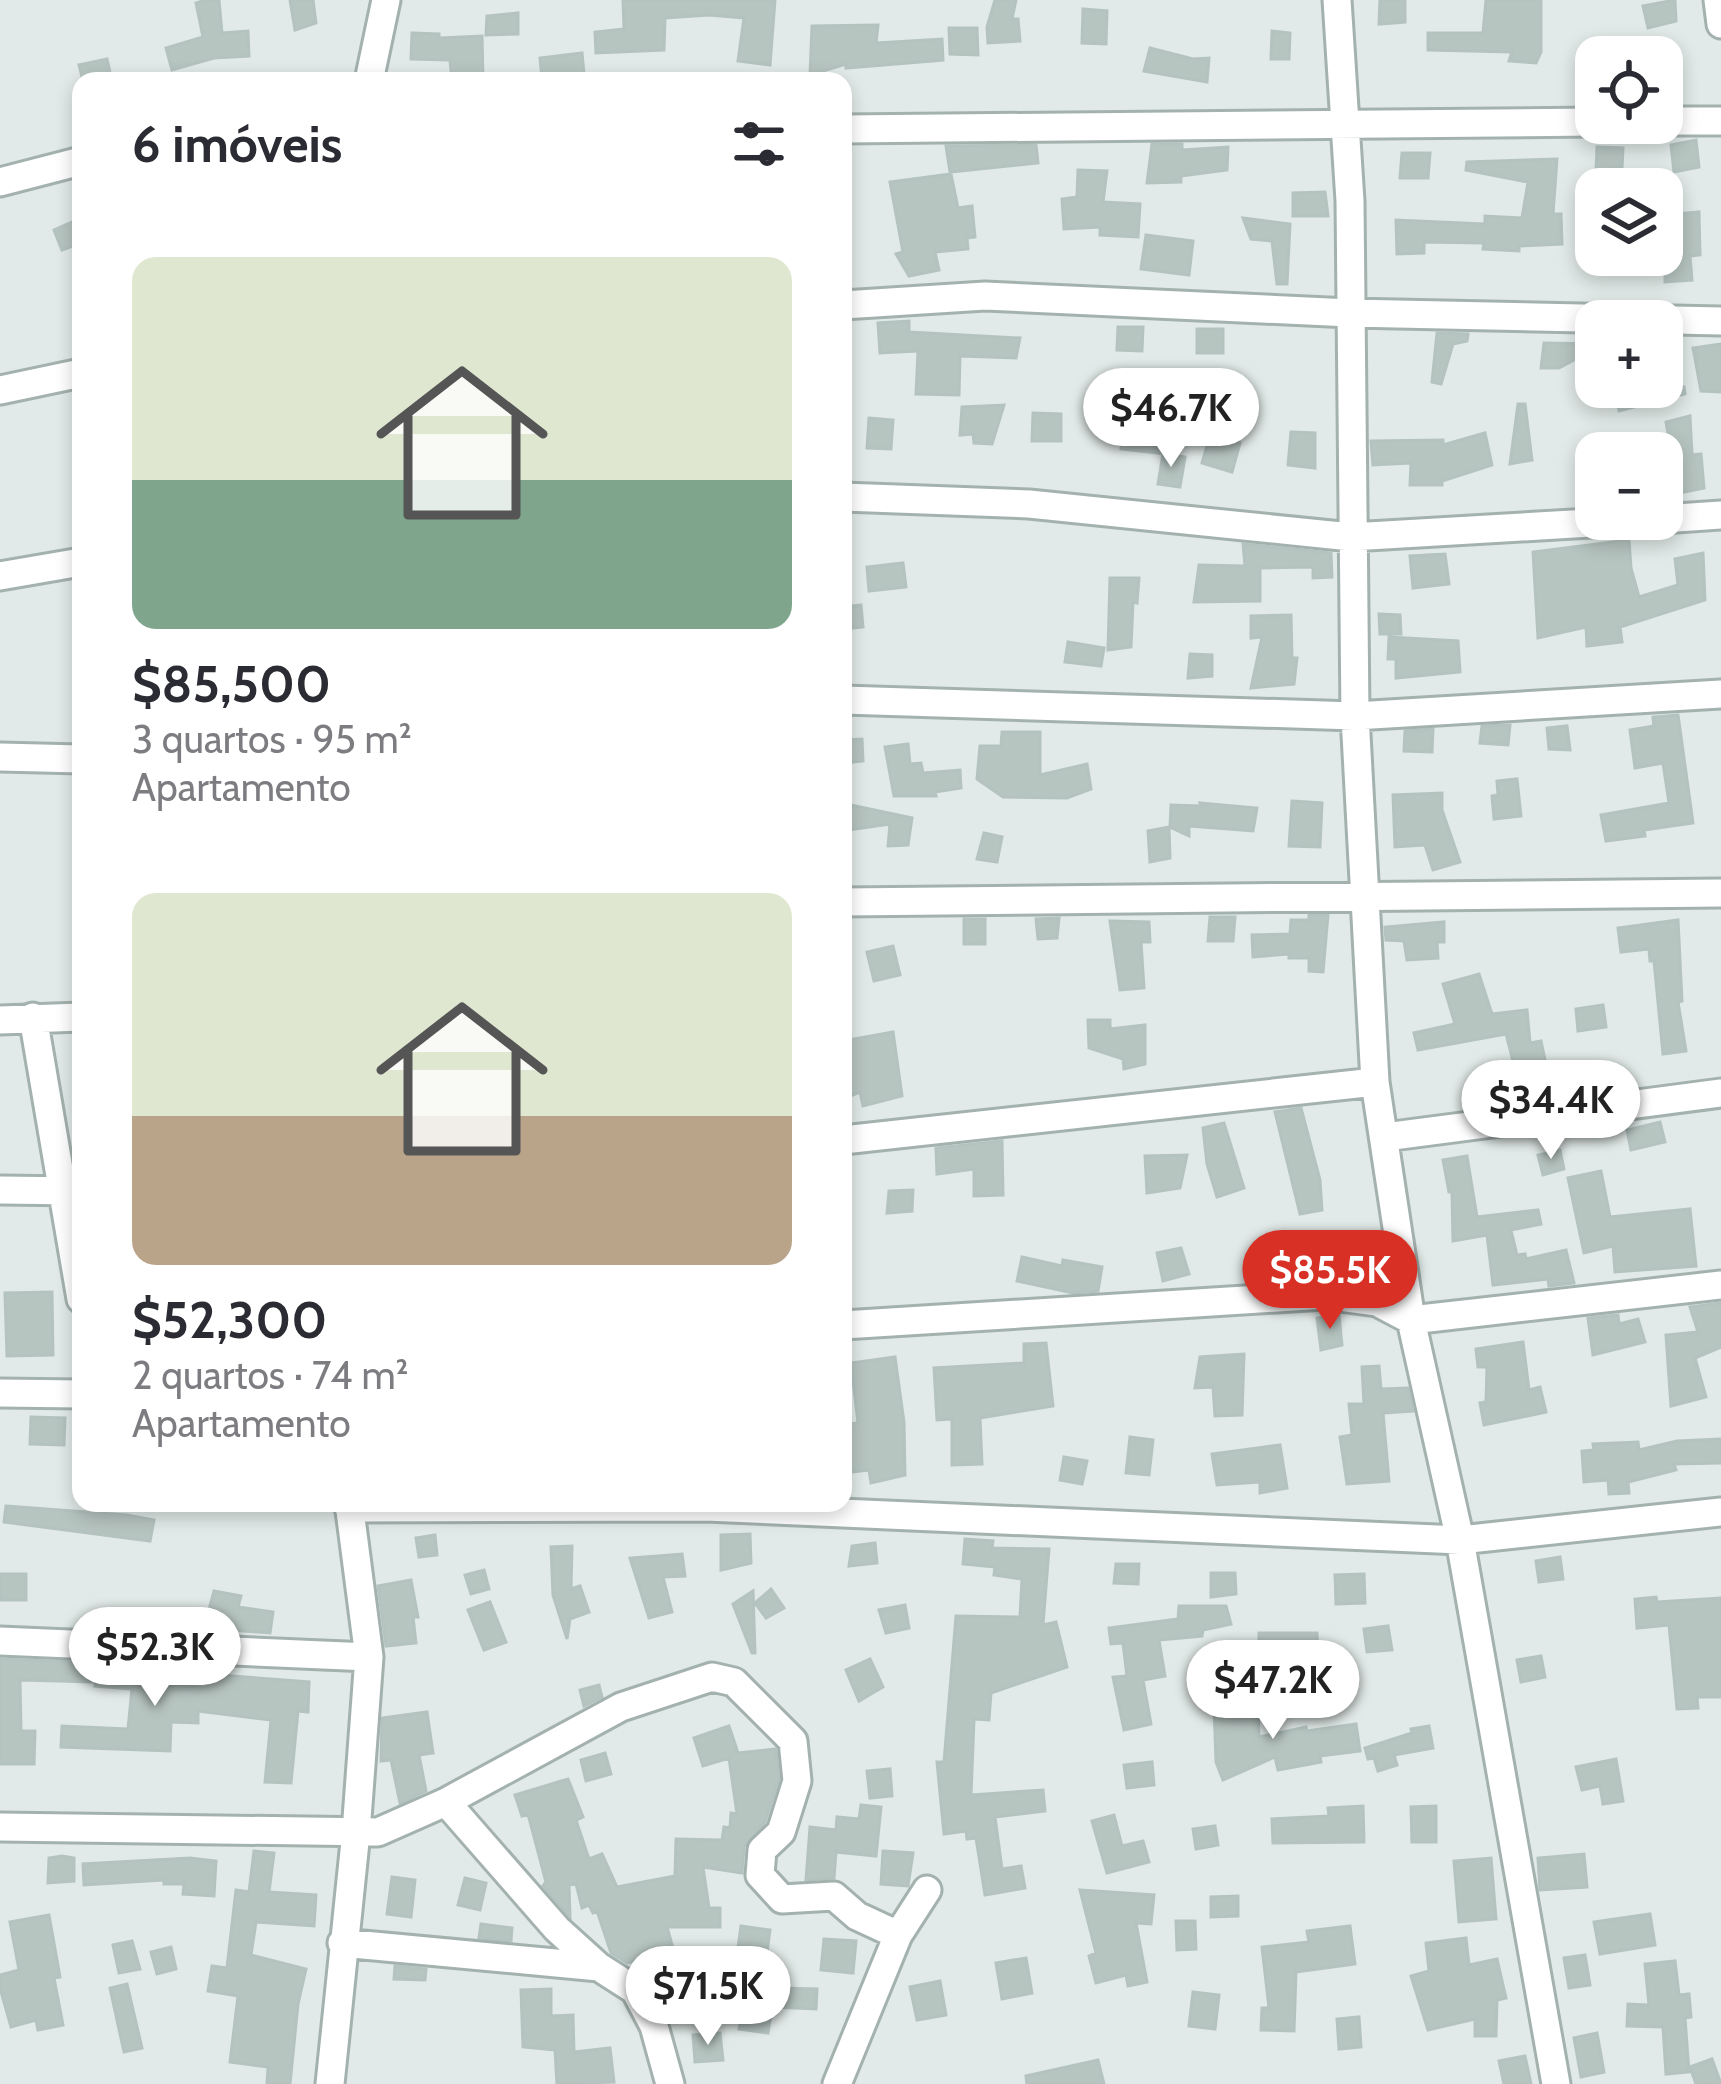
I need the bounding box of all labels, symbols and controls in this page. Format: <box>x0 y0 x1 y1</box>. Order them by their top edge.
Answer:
map controls <box>1575 36 1683 540</box>
button: locate <box>1575 36 1683 144</box>
icon: filters <box>726 111 792 177</box>
text: 6 imóveis <box>132 113 342 175</box>
button: layers <box>1575 168 1683 276</box>
button: + <box>1575 300 1683 408</box>
icon: home <box>354 335 570 551</box>
pin: $46.7K <box>1073 368 1269 470</box>
text: $46.7K <box>1110 383 1232 431</box>
button: − <box>1575 432 1683 540</box>
text: $85,500 <box>132 653 331 715</box>
text: 3 quartos · 95 m² <box>132 715 412 763</box>
text: Apartamento <box>132 763 351 811</box>
icon: home <box>354 971 570 1187</box>
pin: $34.4K <box>1453 1060 1649 1162</box>
text: $34.4K <box>1488 1075 1614 1123</box>
pin: $85.5K <box>1232 1230 1428 1332</box>
text: $85.5K <box>1269 1245 1391 1293</box>
text: $52,300 <box>132 1289 327 1351</box>
text: 2 quartos · 74 m² <box>132 1351 409 1399</box>
text: Apartamento <box>132 1399 351 1447</box>
pin: $52.3K <box>57 1607 253 1709</box>
text: $52.3K <box>96 1622 214 1670</box>
pin: $47.2K <box>1175 1640 1371 1742</box>
text: $47.2K <box>1213 1655 1333 1703</box>
pin: $71.5K <box>610 1946 806 2048</box>
text: $71.5K <box>653 1961 763 2009</box>

